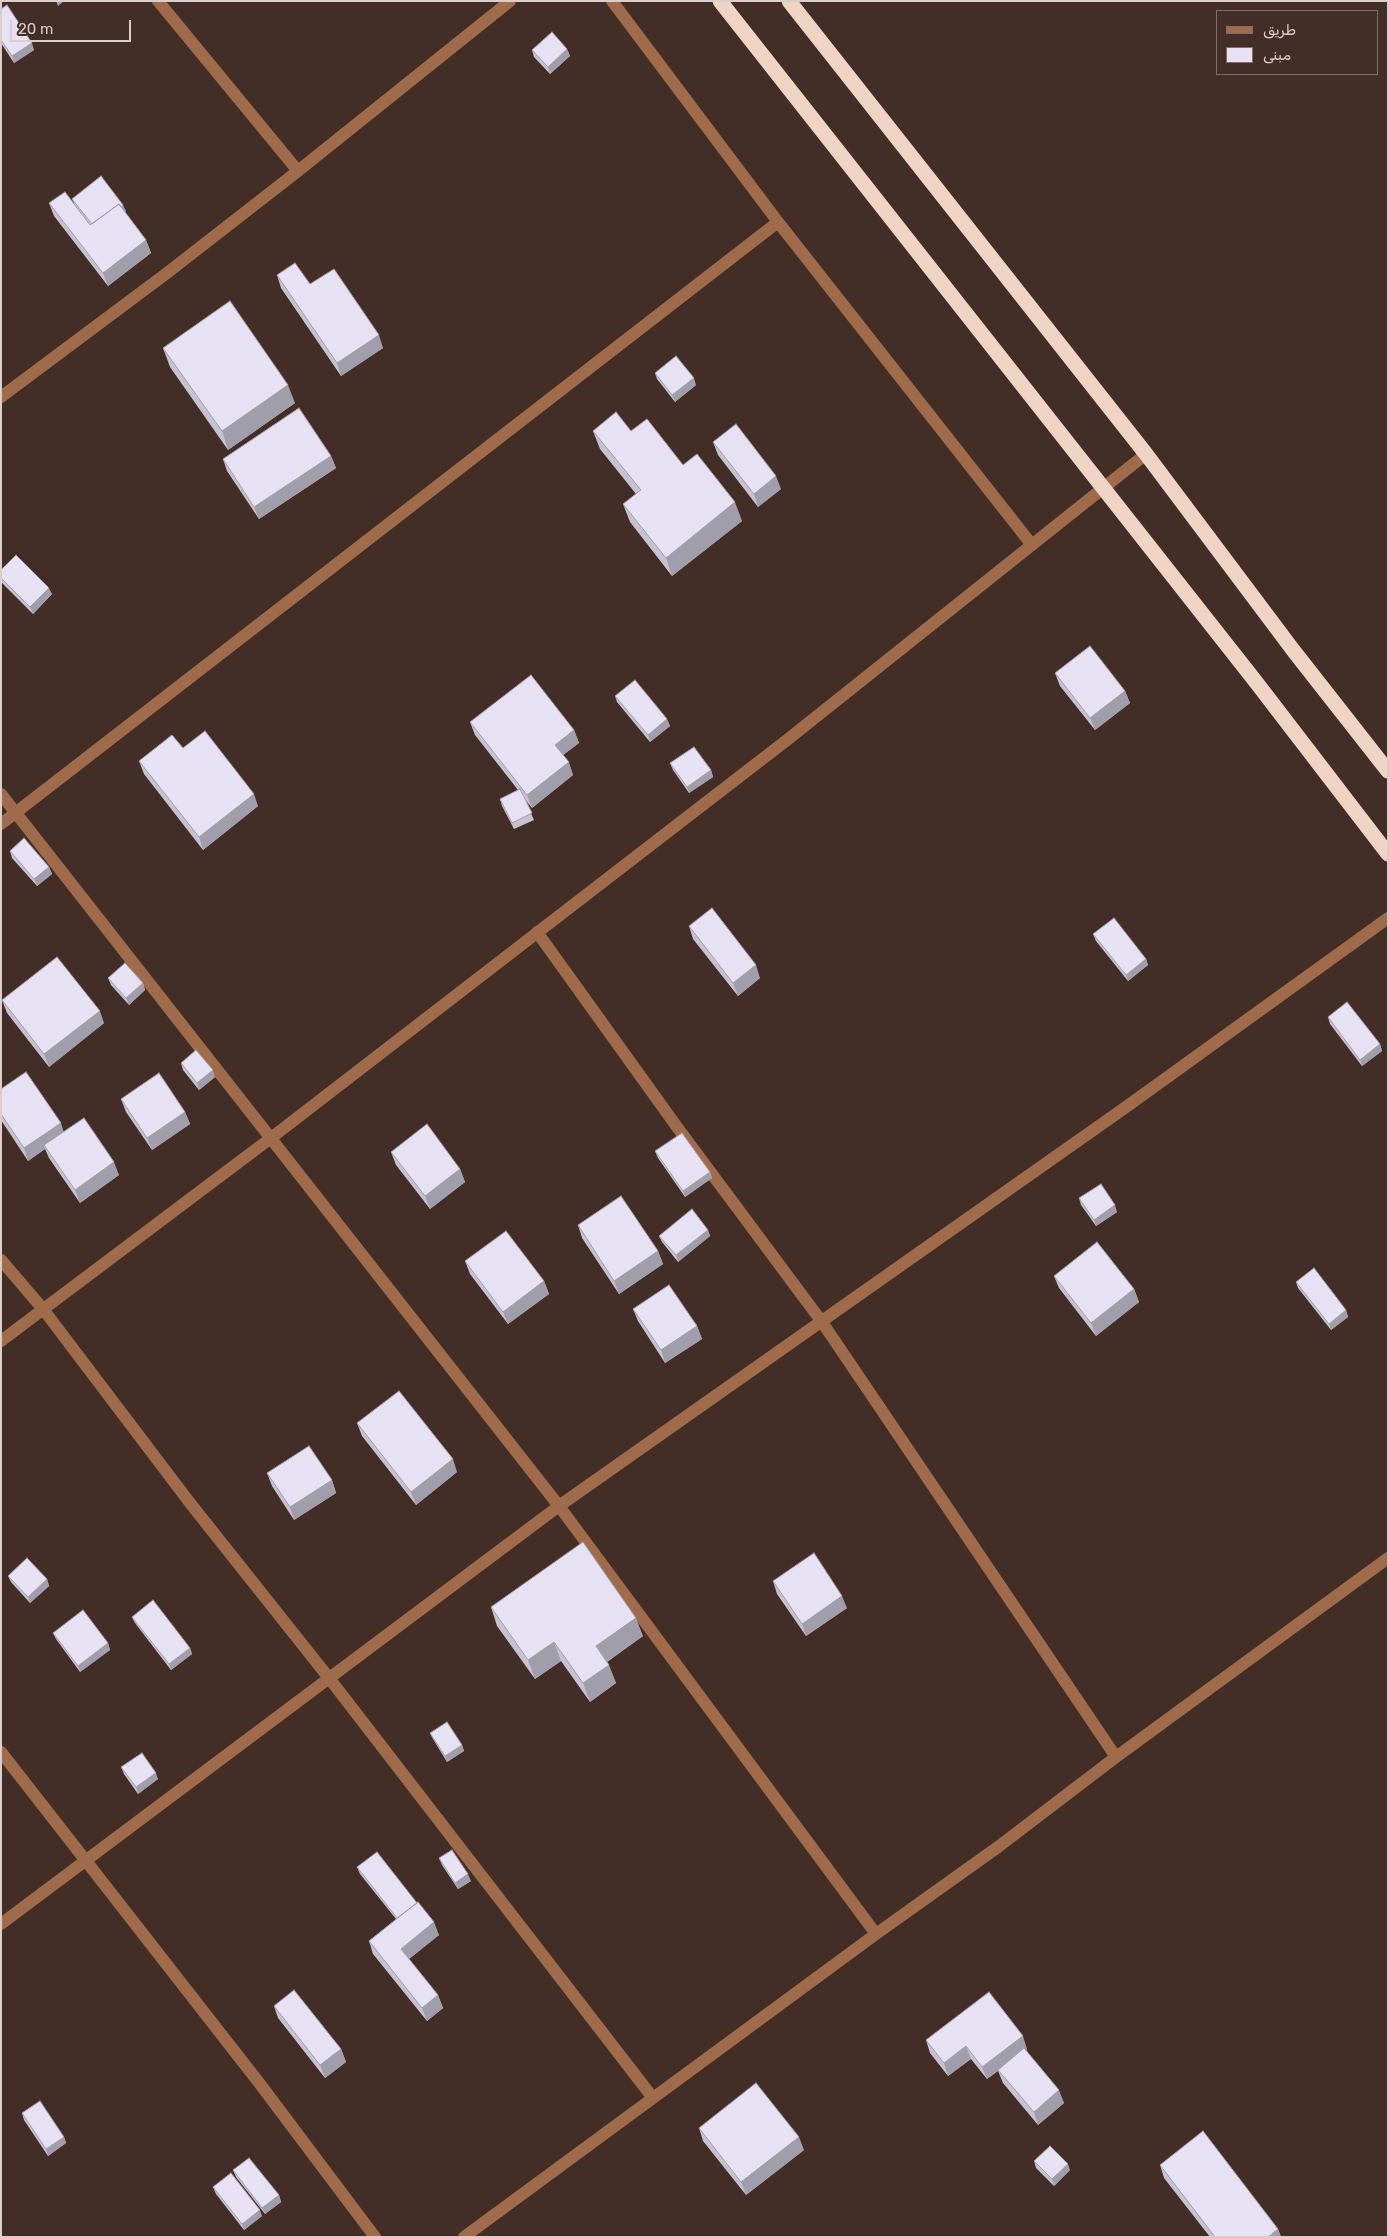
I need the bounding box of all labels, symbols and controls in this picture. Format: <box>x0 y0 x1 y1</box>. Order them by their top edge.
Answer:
scale bar <box>12 10 134 42</box>
legend <box>1216 10 1379 75</box>
text: 20 m <box>18 20 53 38</box>
text: طريق <box>1263 21 1296 39</box>
text: مبنى <box>1263 46 1291 64</box>

